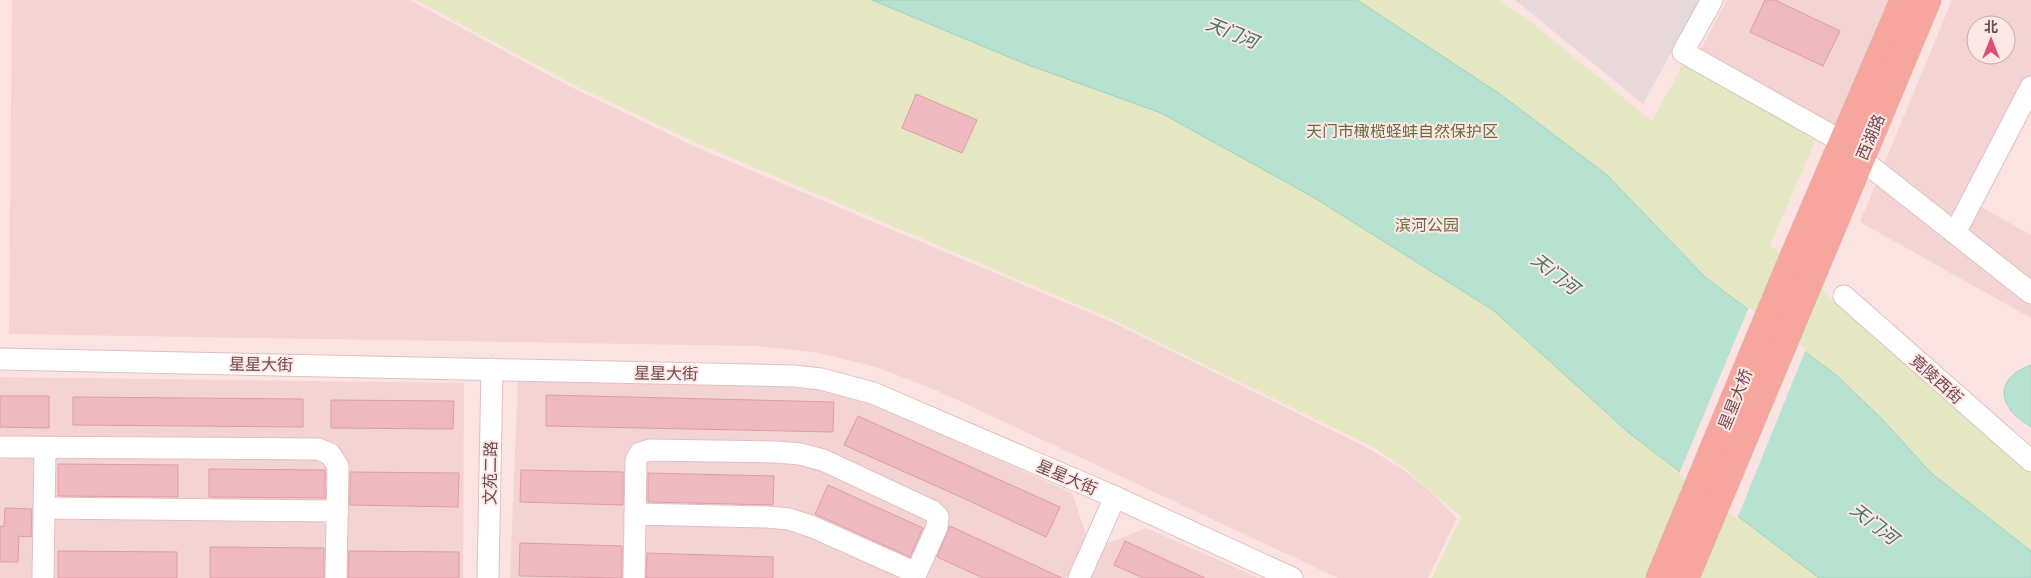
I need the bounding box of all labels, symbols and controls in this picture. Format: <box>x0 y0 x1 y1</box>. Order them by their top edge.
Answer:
water label: 天门河 <box>1202 12 1264 56</box>
north arrow <box>1966 15 2016 65</box>
text: 北 <box>1984 18 1998 38</box>
street label: 西湖路 <box>1851 111 1890 164</box>
park label: 天门市橄榄蛏蚌自然保护区 <box>1306 121 1498 143</box>
park label: 滨河公园 <box>1395 215 1459 237</box>
water label: 天门河 <box>1526 248 1586 303</box>
street label: 竟陵西街 <box>1905 350 1967 409</box>
street label: 星星大街 <box>229 353 293 377</box>
street label: 星星大街 <box>634 362 698 386</box>
street label: 星星大桥 <box>1714 366 1758 433</box>
street label: 文苑二路 <box>479 441 503 505</box>
street label: 星星大街 <box>1033 455 1100 501</box>
water label: 天门河 <box>1845 498 1905 553</box>

